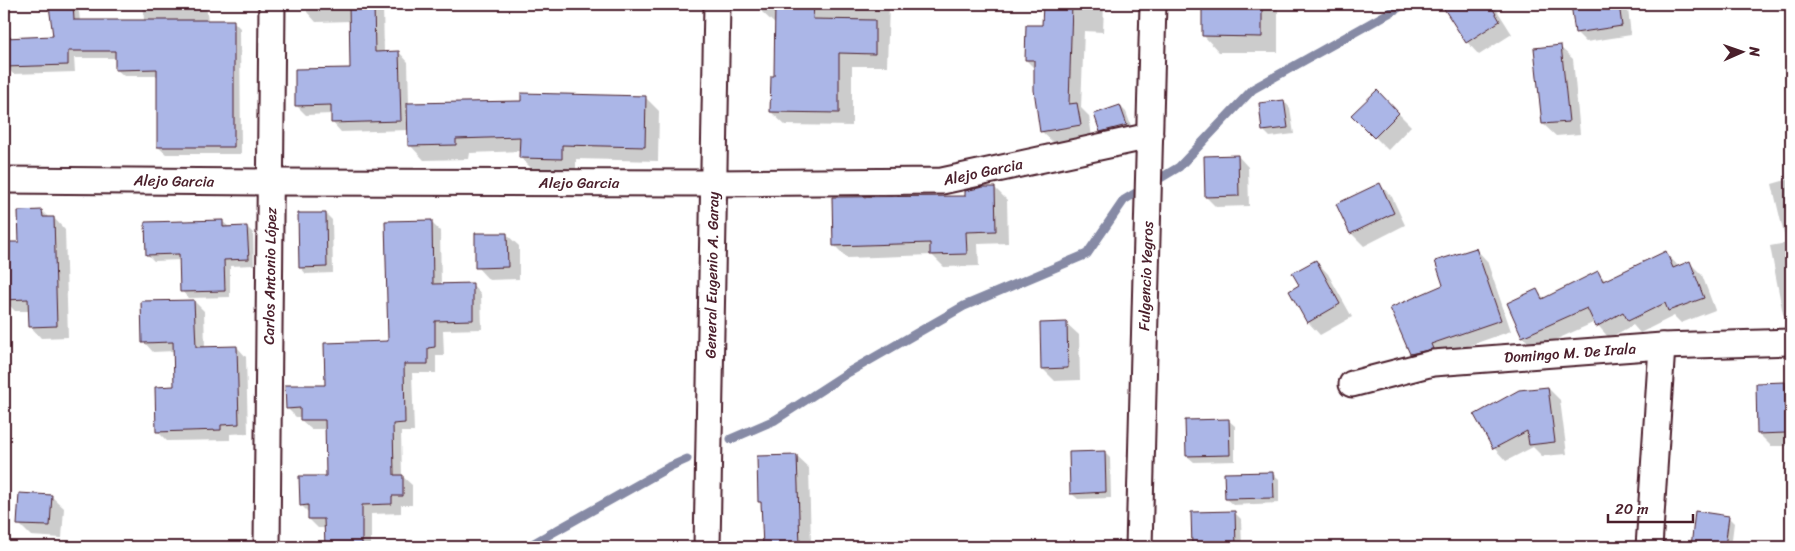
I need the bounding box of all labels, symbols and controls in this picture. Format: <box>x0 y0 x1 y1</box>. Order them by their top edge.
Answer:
north arrow <box>1718 28 1768 78</box>
text: N <box>1742 45 1767 57</box>
street label: Alejo Garcia <box>940 151 1025 193</box>
street label: Alejo Garcia <box>133 167 215 195</box>
street label: Alejo Garcia <box>538 170 620 196</box>
street label: General Eugenio A. Garay <box>698 191 726 359</box>
street label: Carlos Antonio López <box>256 206 284 345</box>
street label: Fulgencio Yegros <box>1131 221 1161 331</box>
street label: Domingo M. De Irala <box>1503 335 1637 371</box>
scale bar <box>1608 491 1692 523</box>
text: 20 m <box>1615 496 1649 522</box>

